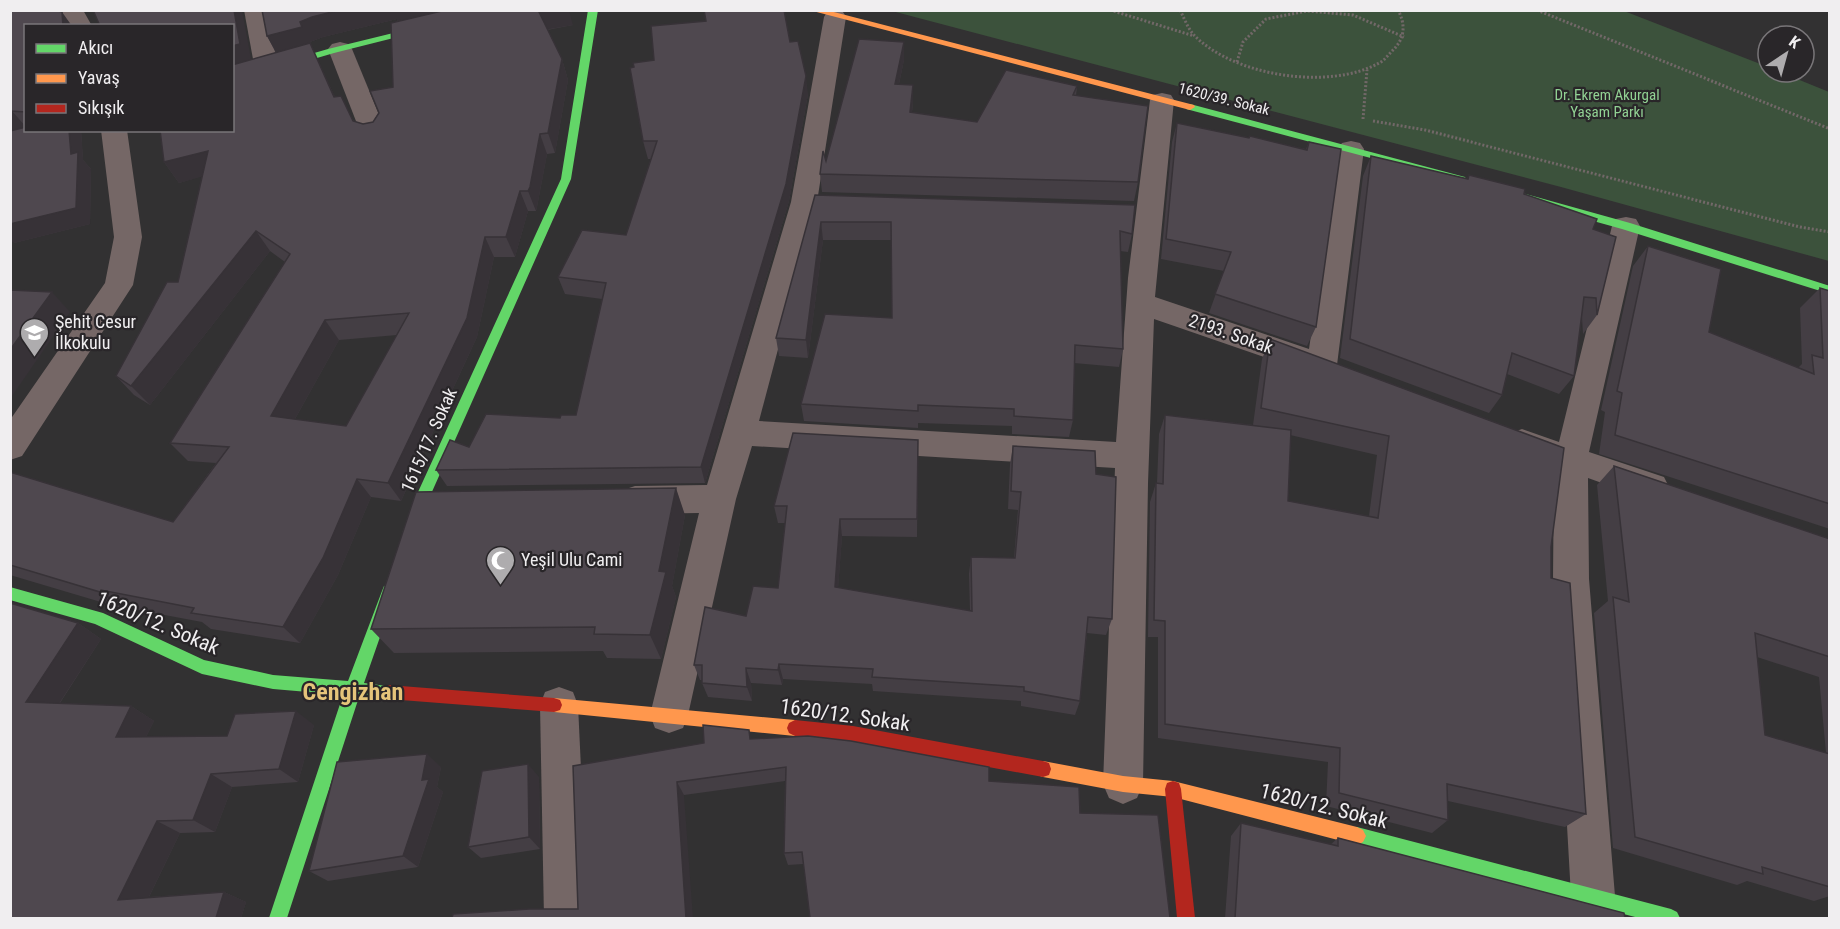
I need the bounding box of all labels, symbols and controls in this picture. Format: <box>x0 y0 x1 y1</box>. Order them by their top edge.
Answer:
legend <box>24 24 234 132</box>
north arrow <box>1756 24 1816 84</box>
text: K <box>1785 32 1804 53</box>
text: Akıcı <box>78 37 113 58</box>
text: Yavaş <box>78 67 120 88</box>
street label: 1620/39. Sokak <box>1177 79 1272 119</box>
park label: Dr. Ekrem Akurgal Yaşam Parkı <box>1554 86 1660 121</box>
text: Sıkışık <box>78 97 124 118</box>
street label: 2193. Sokak <box>1186 309 1276 358</box>
place label: Şehit Cesur İlkokulu <box>55 311 137 353</box>
school or university icon: Şehit Cesur İlkokulu <box>18 316 50 358</box>
street label: 1615/17. Sokak <box>396 384 461 495</box>
mosque icon: Yeşil Ulu Cami <box>484 544 516 586</box>
place label: Yeşil Ulu Cami <box>521 549 623 570</box>
street label: 1620/12. Sokak <box>93 586 223 660</box>
district label: Cengizhan <box>303 678 403 706</box>
street label: 1620/12. Sokak <box>779 694 912 736</box>
street label: 1620/12. Sokak <box>1258 779 1391 834</box>

